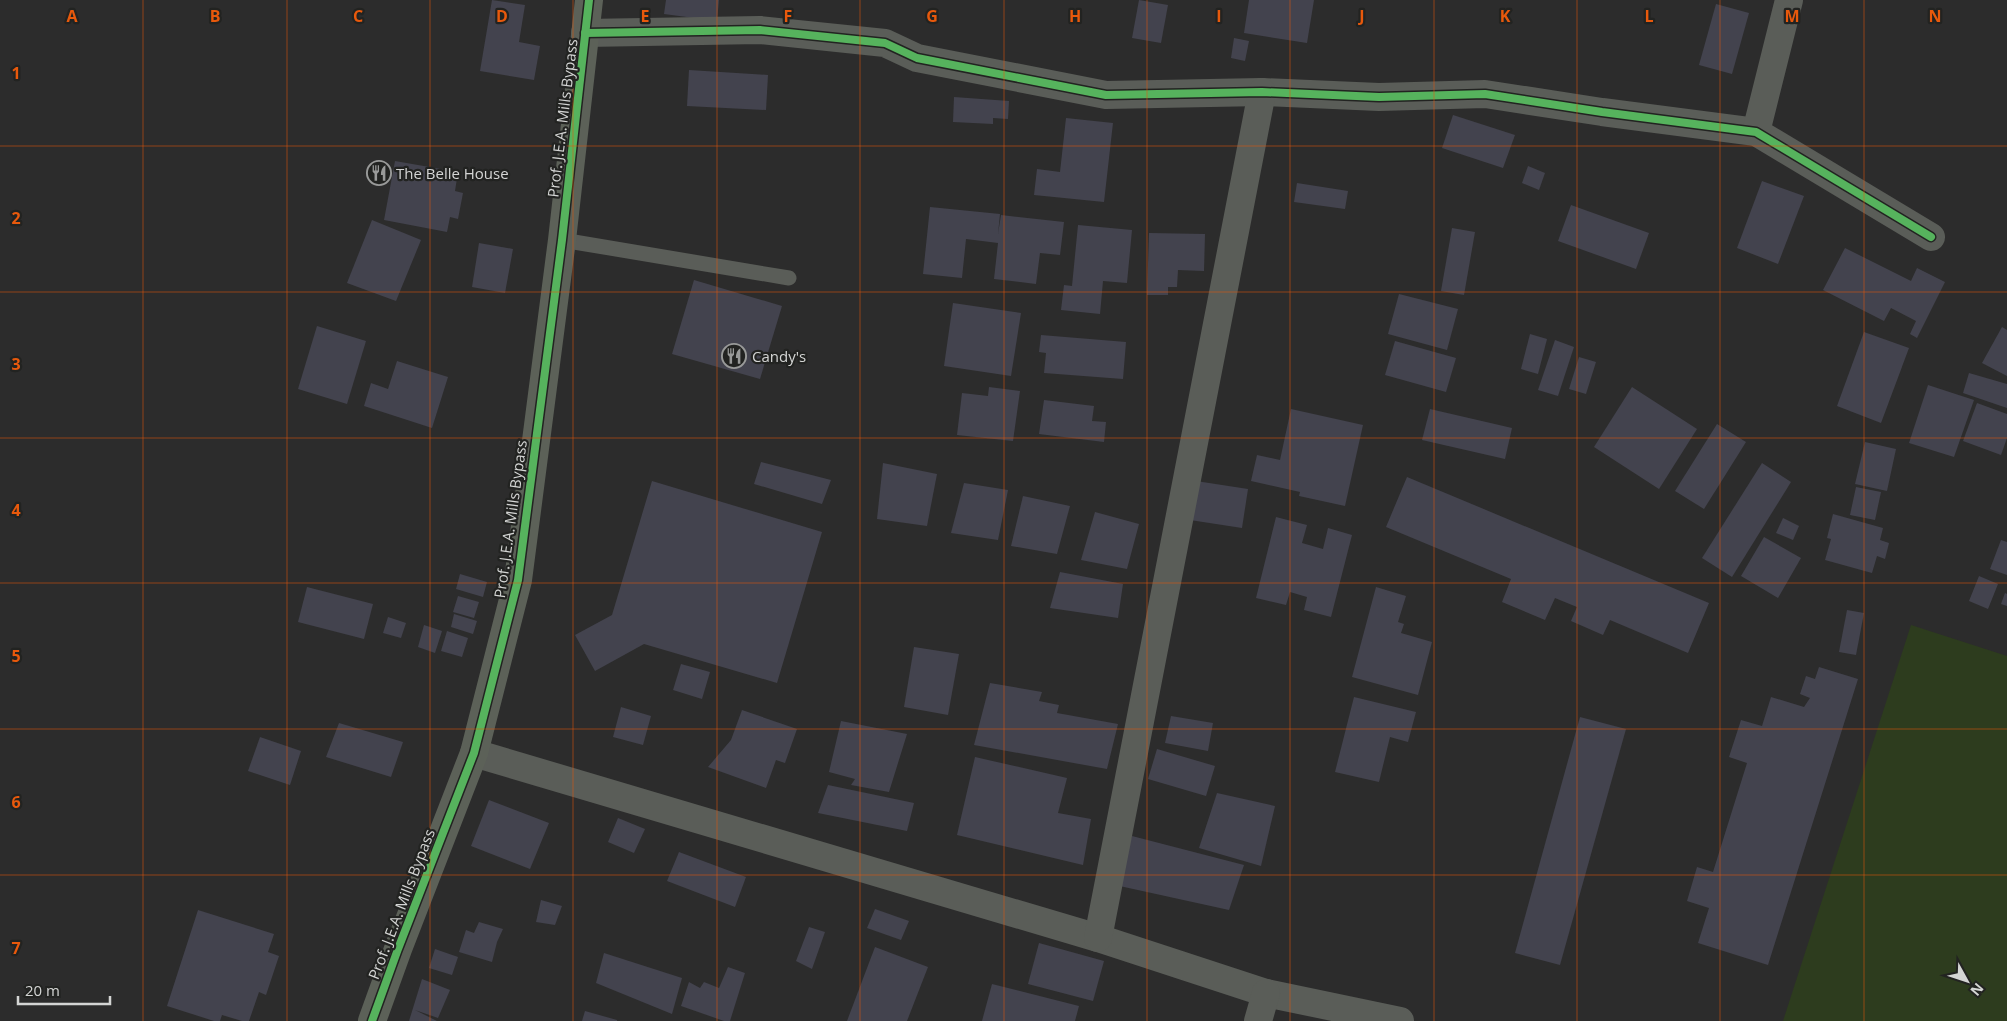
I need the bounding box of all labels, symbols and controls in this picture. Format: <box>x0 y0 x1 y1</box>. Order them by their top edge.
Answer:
text: A <box>66 5 78 27</box>
text: B <box>210 5 220 27</box>
text: C <box>353 5 363 27</box>
text: D <box>496 5 508 27</box>
text: E <box>641 5 650 27</box>
text: F <box>784 5 792 27</box>
text: G <box>926 5 938 27</box>
text: H <box>1069 5 1081 27</box>
text: I <box>1216 5 1222 27</box>
text: J <box>1357 5 1365 27</box>
text: K <box>1500 5 1511 27</box>
text: L <box>1644 5 1654 27</box>
text: M <box>1784 5 1800 27</box>
text: N <box>1928 5 1942 27</box>
street label: Prof. J.E.A. Mills Bypass <box>542 38 582 198</box>
text: 1 <box>11 62 21 84</box>
restaurant icon: The Belle House <box>366 160 392 186</box>
place label: The Belle House <box>396 163 509 183</box>
text: 2 <box>11 207 21 229</box>
restaurant icon: Candy's <box>721 343 747 369</box>
place label: Candy's <box>752 346 806 366</box>
text: 3 <box>11 353 21 375</box>
street label: Prof. J.E.A. Mills Bypass <box>489 439 531 599</box>
text: 4 <box>11 499 21 521</box>
text: 5 <box>11 645 21 667</box>
text: 6 <box>11 791 21 813</box>
street label: Prof. J.E.A. Mills Bypass <box>363 826 439 982</box>
text: 7 <box>11 937 21 959</box>
north arrow <box>1942 956 1992 1006</box>
scale bar <box>18 974 110 1006</box>
text: N <box>1966 979 1988 1000</box>
text: 20 m <box>25 980 60 1000</box>

